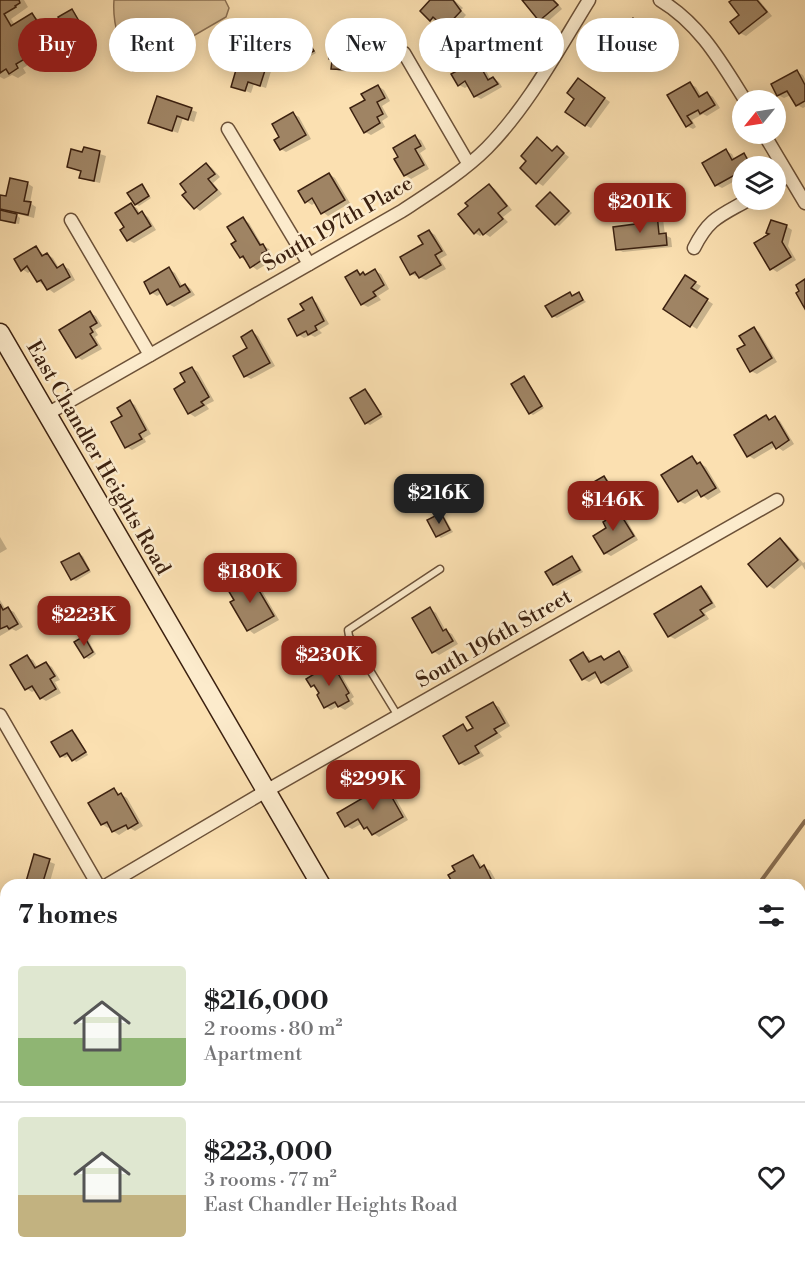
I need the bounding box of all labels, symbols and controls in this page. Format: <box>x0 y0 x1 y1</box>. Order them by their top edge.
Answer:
chip: Buy <box>18 18 97 72</box>
chip: Rent <box>109 18 196 72</box>
chip: Filters <box>208 18 313 72</box>
chip: New <box>325 18 407 72</box>
chip: Apartment <box>419 18 564 72</box>
chip: House <box>576 18 679 72</box>
north arrow <box>732 90 786 144</box>
map controls <box>732 90 786 210</box>
button: layers <box>732 156 786 210</box>
street label: South 197th Place <box>258 171 418 277</box>
pin: $201K <box>598 183 682 234</box>
text: $201K <box>608 190 672 215</box>
street label: East Chandler Heights Road <box>20 336 176 580</box>
pin: $216K <box>397 474 481 525</box>
text: $216K <box>408 481 470 506</box>
pin: $146K <box>571 481 655 532</box>
text: $146K <box>582 488 644 513</box>
pin: $180K <box>208 553 292 604</box>
text: $180K <box>218 560 282 585</box>
street label: South 196th Street <box>411 584 577 694</box>
pin: $223K <box>42 596 126 647</box>
text: $223K <box>51 603 117 628</box>
pin: $230K <box>287 636 371 687</box>
text: $230K <box>295 643 363 668</box>
pin: $299K <box>331 760 415 811</box>
text: $299K <box>340 767 406 792</box>
text: 7 homes <box>18 899 118 931</box>
icon: filters <box>755 899 788 932</box>
text: $216,000 <box>204 985 329 1017</box>
icon: home <box>66 990 138 1062</box>
icon: heart <box>755 1010 788 1043</box>
text: 2 rooms · 80 m² <box>204 1017 342 1042</box>
text: Apartment <box>204 1042 302 1067</box>
text: $223,000 <box>204 1136 332 1168</box>
icon: home <box>66 1141 138 1213</box>
icon: heart <box>755 1161 788 1194</box>
text: 3 rooms · 77 m² <box>204 1168 337 1193</box>
text: East Chandler Heights Road <box>204 1193 457 1218</box>

